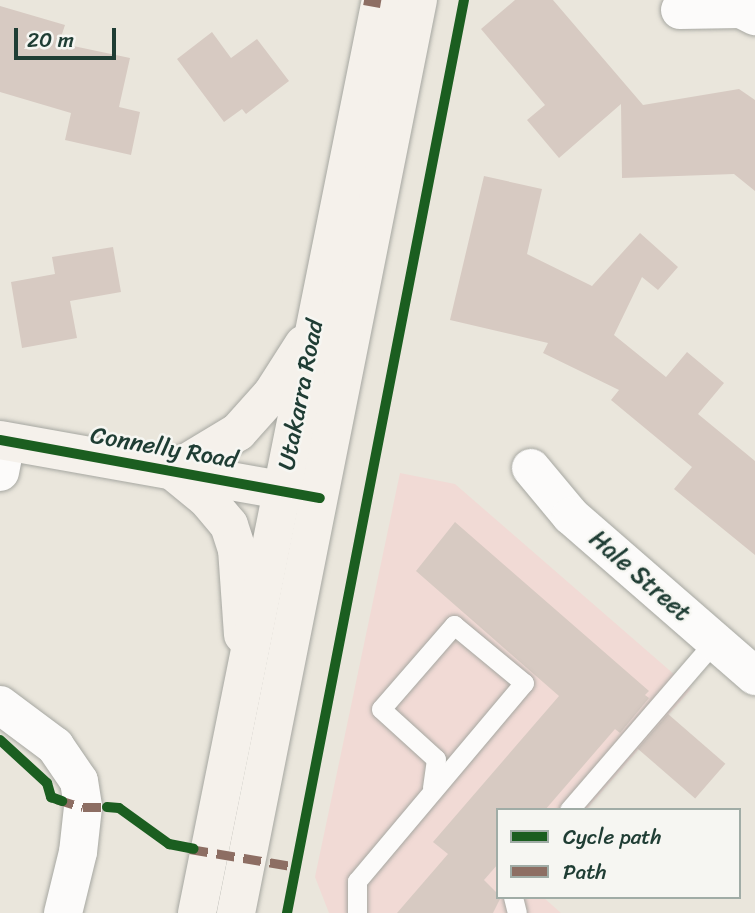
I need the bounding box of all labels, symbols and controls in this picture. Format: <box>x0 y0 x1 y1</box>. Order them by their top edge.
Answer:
scale bar <box>18 14 119 58</box>
text: 20 m <box>27 21 74 59</box>
street label: Utakarra Road <box>272 317 330 473</box>
street label: Connelly Road <box>88 421 240 475</box>
street label: Hale Street <box>584 524 696 628</box>
legend <box>496 808 741 899</box>
text: Cycle path <box>563 818 662 856</box>
text: Path <box>563 853 606 891</box>

